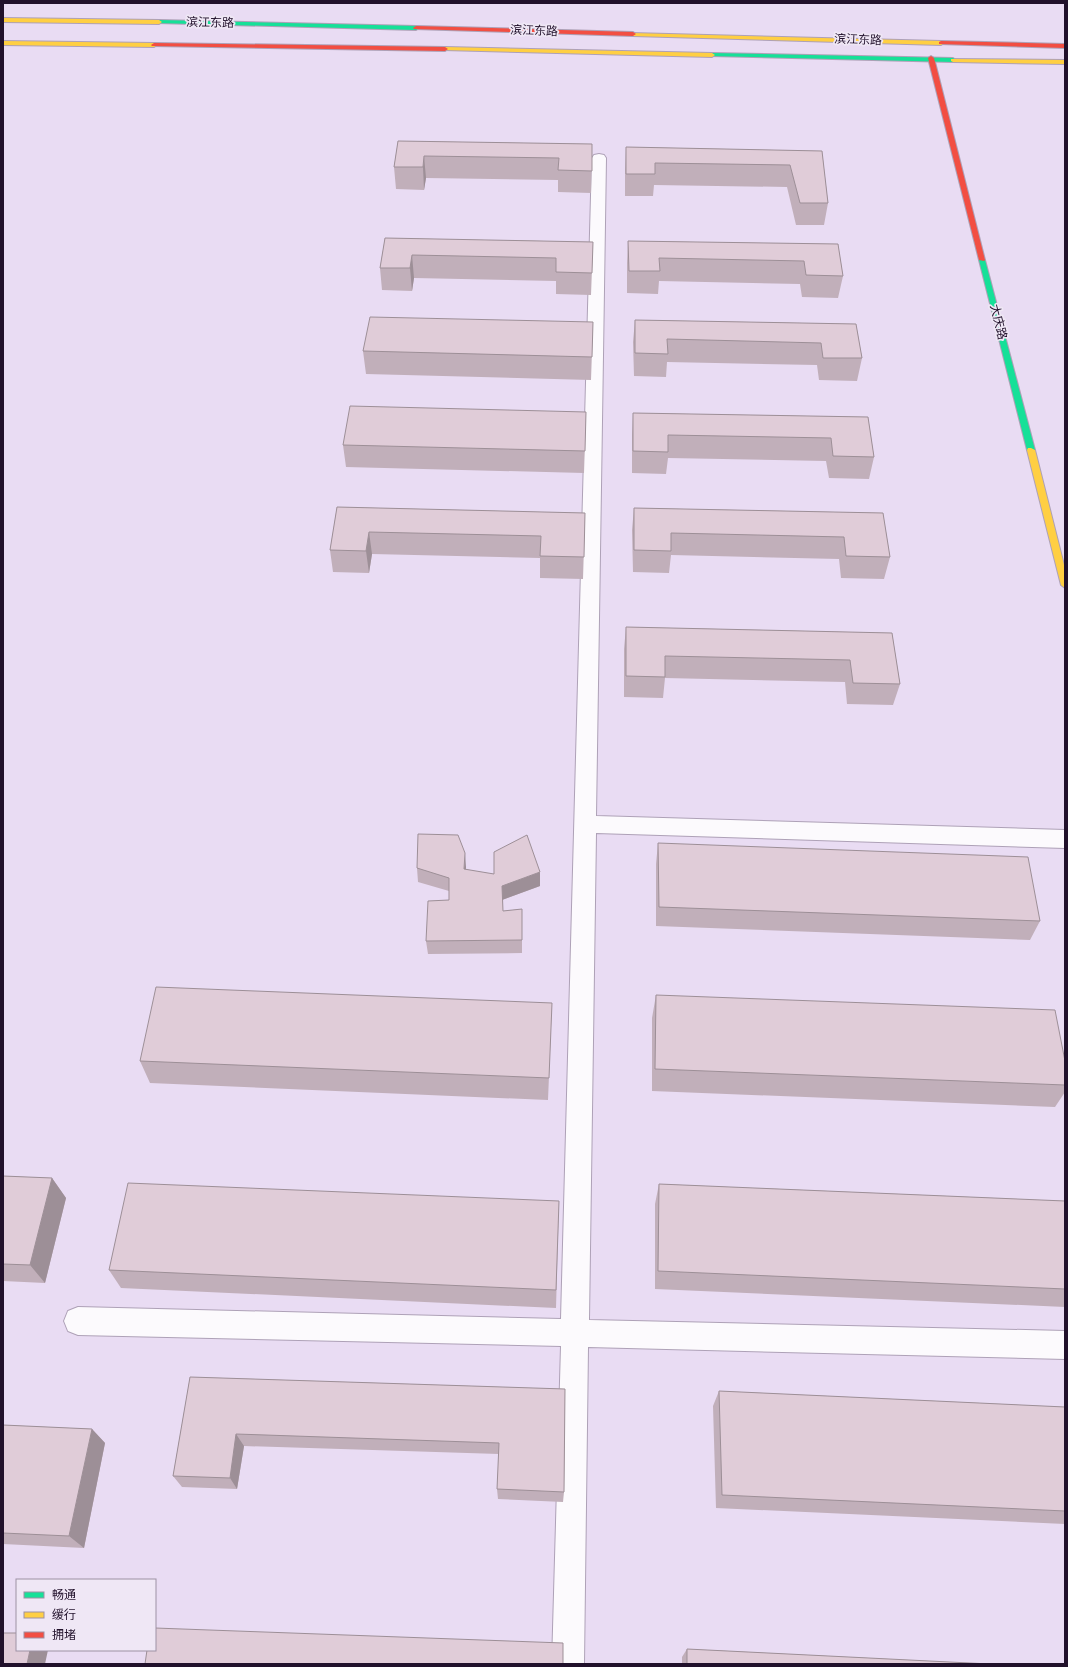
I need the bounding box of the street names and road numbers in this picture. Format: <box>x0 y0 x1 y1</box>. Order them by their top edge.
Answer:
street label: 滨江东路 <box>186 15 234 31</box>
street label: 滨江东路 <box>510 23 558 39</box>
street label: 滨江东路 <box>834 32 882 48</box>
street label: 大庆路 <box>986 303 1010 341</box>

